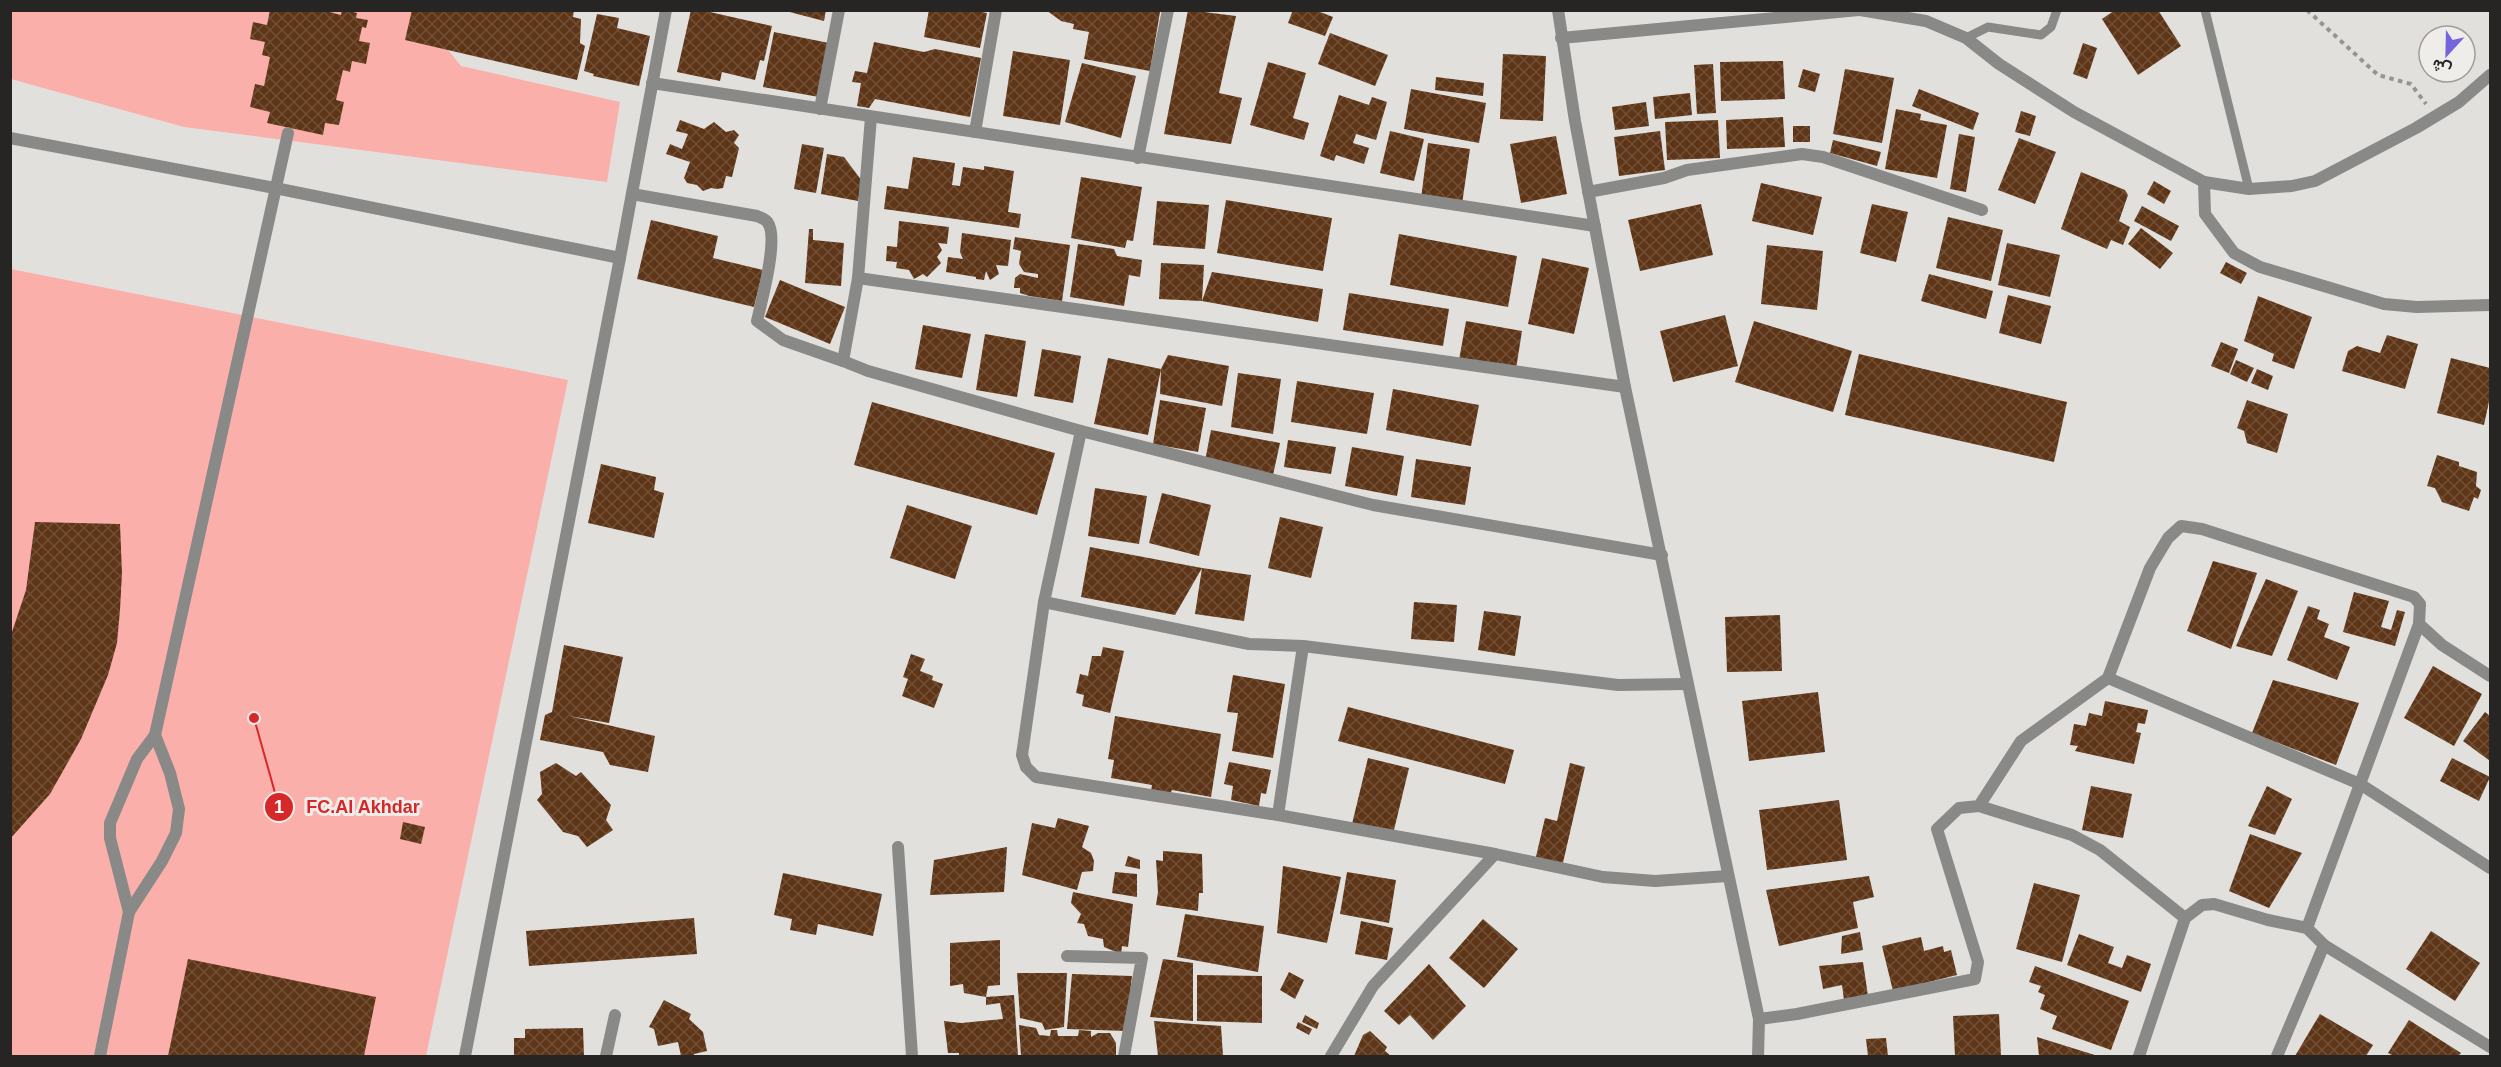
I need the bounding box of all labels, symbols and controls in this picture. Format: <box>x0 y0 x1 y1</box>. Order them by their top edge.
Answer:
north arrow <box>2417 24 2477 84</box>
text: ش <box>2429 55 2454 79</box>
callout: FC.Al Akhdar <box>264 789 432 825</box>
text: 1 <box>274 797 284 817</box>
text: FC.Al Akhdar <box>306 797 420 817</box>

